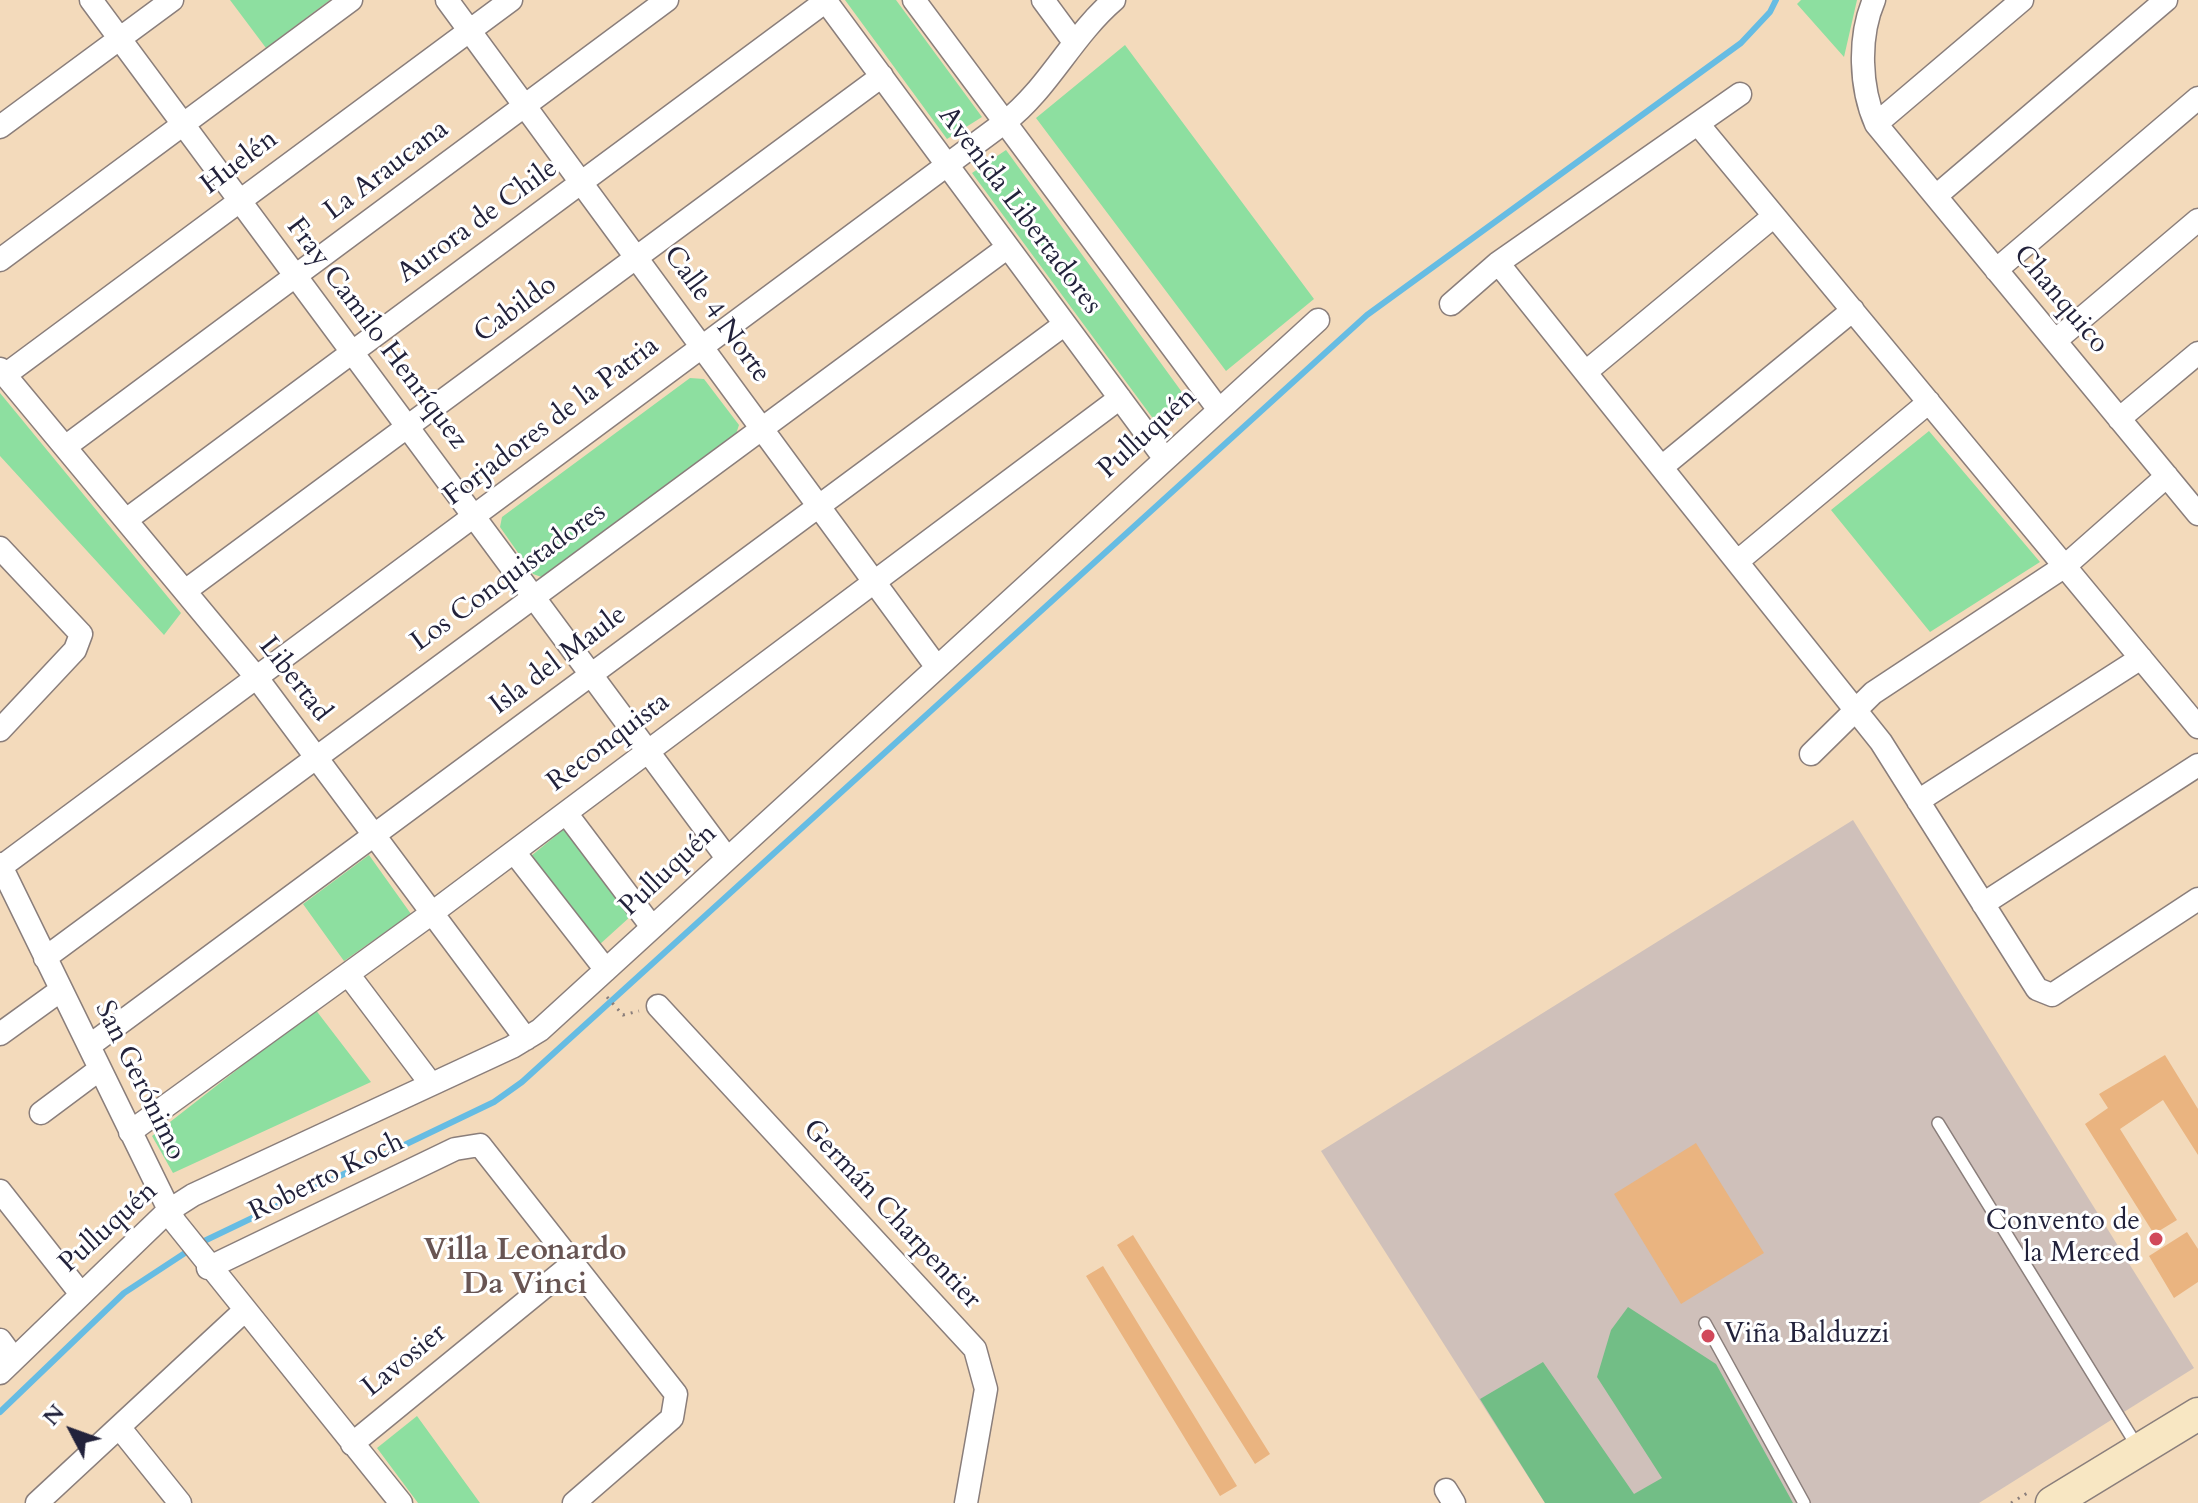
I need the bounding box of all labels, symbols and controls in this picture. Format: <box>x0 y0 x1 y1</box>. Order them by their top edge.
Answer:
street label: Avenida Libertadores <box>930 101 1108 321</box>
street label: La Araucana <box>318 113 456 229</box>
street label: Huelén <box>195 123 285 203</box>
street label: Aurora de Chile <box>391 153 565 291</box>
street label: Fray Camilo Henríquez <box>278 212 474 456</box>
street label: Chanquico <box>2005 239 2115 361</box>
street label: Calle 4 Norte <box>655 240 777 390</box>
street label: Cabildo <box>468 269 564 351</box>
street label: Forjadores de la Patria <box>438 330 666 514</box>
street label: Pulluquén <box>1092 381 1204 487</box>
street label: Los Conquistadores <box>405 496 613 660</box>
street label: Isla del Maule <box>484 599 634 723</box>
street label: Libertad <box>250 631 338 729</box>
street label: Reconquista <box>541 686 677 800</box>
street label: Pulluquén <box>613 818 725 924</box>
street label: San Gerónimo <box>86 996 192 1166</box>
street label: Germán Charpentier <box>795 1113 987 1317</box>
street label: Roberto Koch <box>244 1126 410 1230</box>
street label: Pulluquén <box>53 1175 165 1281</box>
place label: Convento de la Merced <box>1986 1206 2140 1272</box>
marker: Convento de la Merced <box>2147 1230 2165 1248</box>
district label: Villa Leonardo Da Vinci <box>424 1234 626 1304</box>
street label: Lavosier <box>356 1317 454 1405</box>
place label: Viña Balduzzi <box>1724 1319 1889 1353</box>
marker: Viña Balduzzi <box>1699 1327 1717 1345</box>
north arrow <box>32 1391 112 1471</box>
text: N <box>36 1398 71 1432</box>

